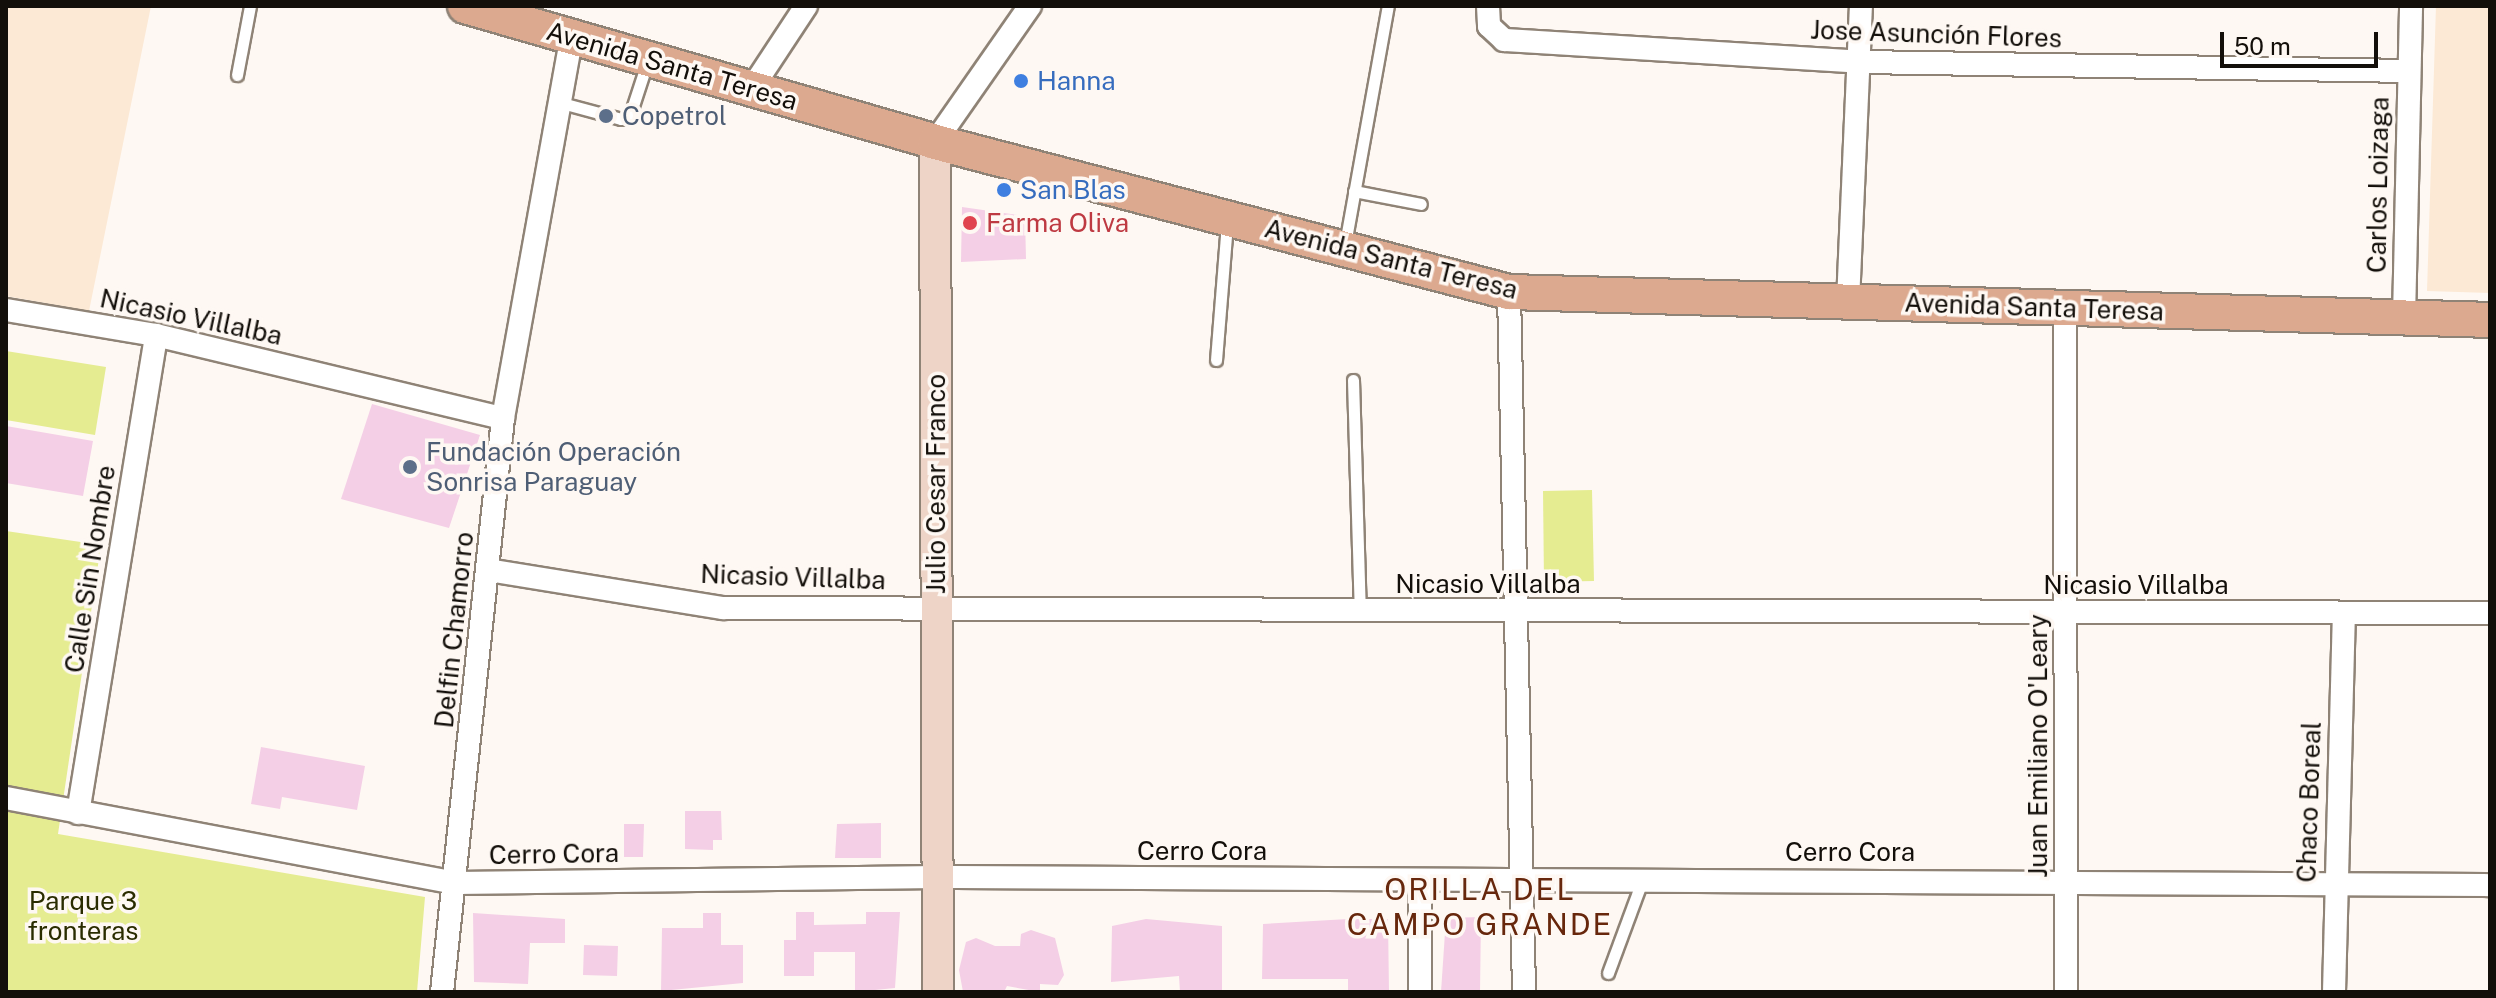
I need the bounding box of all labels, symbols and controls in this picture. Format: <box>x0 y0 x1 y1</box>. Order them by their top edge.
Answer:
street label: Jose Asunción Flores <box>1810 14 2062 54</box>
street label: Avenida Santa Teresa <box>543 15 801 117</box>
scale bar <box>2224 16 2382 66</box>
text: 50 m <box>2234 32 2291 60</box>
place label: Hanna <box>1037 65 1116 97</box>
marker: Hanna <box>1012 72 1030 90</box>
street label: Carlos Loizaga <box>2361 97 2395 273</box>
place label: Copetrol <box>622 100 727 132</box>
marker: Copetrol <box>597 107 615 125</box>
place label: San Blas <box>1020 174 1126 206</box>
marker: San Blas <box>995 181 1013 199</box>
place label: Farma Oliva <box>986 207 1129 239</box>
street label: Avenida Santa Teresa <box>1261 212 1521 306</box>
marker: Farma Oliva <box>961 214 979 232</box>
street label: Nicasio Villalba <box>97 282 285 352</box>
street label: Avenida Santa Teresa <box>1904 287 2164 327</box>
street label: Julio Cesar Franco <box>920 374 952 594</box>
place label: Fundación Operación Sonrisa Paraguay <box>426 436 681 498</box>
marker: Fundación Operación Sonrisa Paraguay <box>401 458 419 476</box>
street label: Calle Sin Nombre <box>58 463 122 675</box>
street label: Delfin Chamorro <box>428 530 480 730</box>
street label: Nicasio Villalba <box>699 558 887 596</box>
street label: Nicasio Villalba <box>1395 568 1581 600</box>
street label: Nicasio Villalba <box>2043 569 2229 601</box>
street label: Juan Emiliano O'Leary <box>2022 614 2054 878</box>
street label: Chaco Boreal <box>2291 721 2327 883</box>
street label: Cerro Cora <box>1137 835 1267 867</box>
street label: Cerro Cora <box>1785 836 1915 868</box>
street label: Cerro Cora <box>489 837 619 871</box>
district label: ORILLA DEL CAMPO GRANDE <box>1347 871 1613 942</box>
park label: Parque 3 fronteras <box>28 885 138 946</box>

